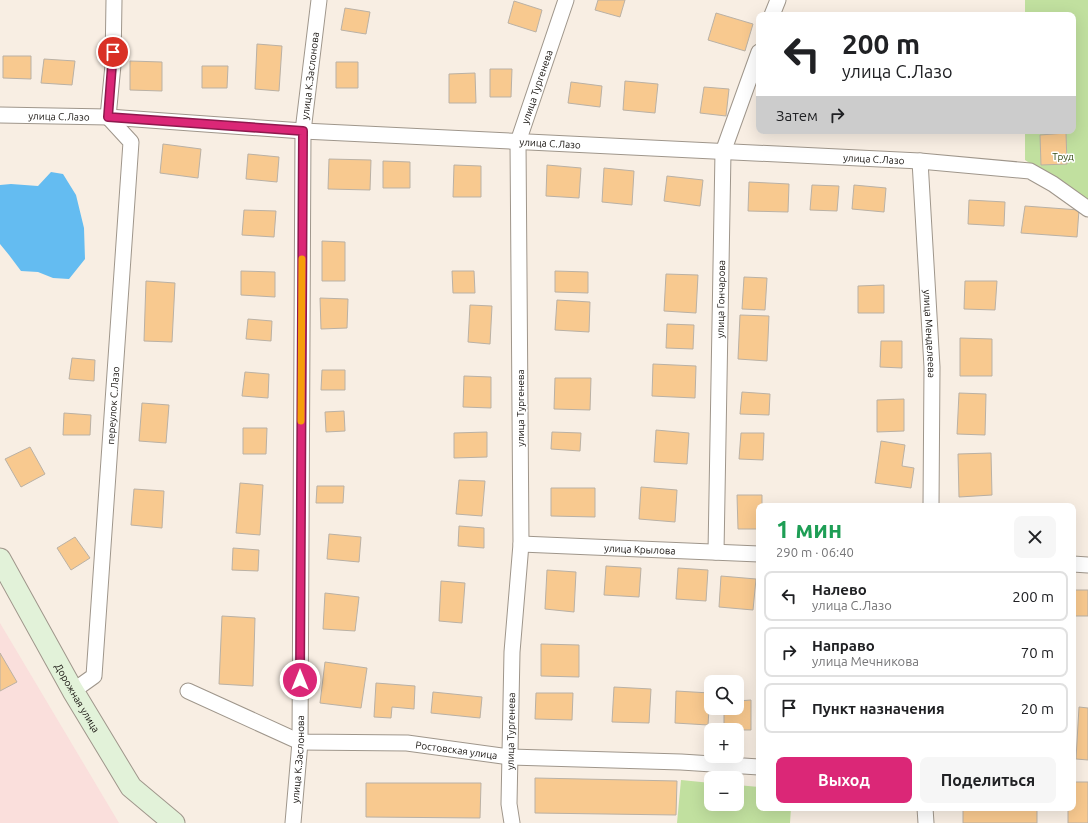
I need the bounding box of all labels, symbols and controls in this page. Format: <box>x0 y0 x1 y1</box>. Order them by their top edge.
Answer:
icon: left <box>776 28 828 80</box>
text: 200 m <box>842 28 920 59</box>
street label: улица К.Заслонова <box>299 31 321 120</box>
pin <box>96 35 130 69</box>
icon: arrive <box>102 41 124 63</box>
street label: улица Тургенева <box>519 48 554 125</box>
text: улица С.Лазо <box>842 61 952 81</box>
icon: right <box>826 104 848 126</box>
text: Затем <box>776 107 818 124</box>
street label: улица С.Лазо <box>28 110 90 122</box>
street label: улица С.Лазо <box>519 136 581 150</box>
park label: Труд <box>1052 151 1074 162</box>
street label: улица С.Лазо <box>843 152 905 166</box>
street label: улица Гончарова <box>714 260 727 338</box>
street label: улица Менделеева <box>922 289 938 378</box>
street label: переулок С.Лазо <box>105 366 121 445</box>
street label: улица Тургенева <box>515 369 526 447</box>
text: 1 мин <box>776 516 842 543</box>
button: close <box>1014 516 1056 558</box>
street label: улица Крылова <box>604 542 676 556</box>
text: 290 m · 06:40 <box>776 545 854 559</box>
text: Налево <box>812 581 867 598</box>
icon: left <box>778 585 800 607</box>
text: 200 m <box>1012 588 1054 605</box>
text: улица С.Лазо <box>812 598 892 612</box>
text: Направо <box>812 637 875 654</box>
icon: right <box>778 641 800 663</box>
text: 70 m <box>1021 644 1054 661</box>
text: улица Мечникова <box>812 654 919 668</box>
position arrow <box>279 659 321 701</box>
street label: Дорожная улица <box>53 661 102 734</box>
map controls <box>704 675 744 811</box>
button: search <box>704 675 744 715</box>
street label: улица Тургенева <box>504 692 517 770</box>
icon: arrive <box>778 697 800 719</box>
text: Пункт назначения <box>812 700 945 717</box>
text: 20 m <box>1021 700 1054 717</box>
street label: улица К.Заслонова <box>289 715 306 804</box>
button: + <box>704 723 744 763</box>
street label: Ростовская улица <box>415 739 498 761</box>
button: Выход <box>776 757 912 803</box>
button: Поделиться <box>920 757 1056 803</box>
button: − <box>704 771 744 811</box>

